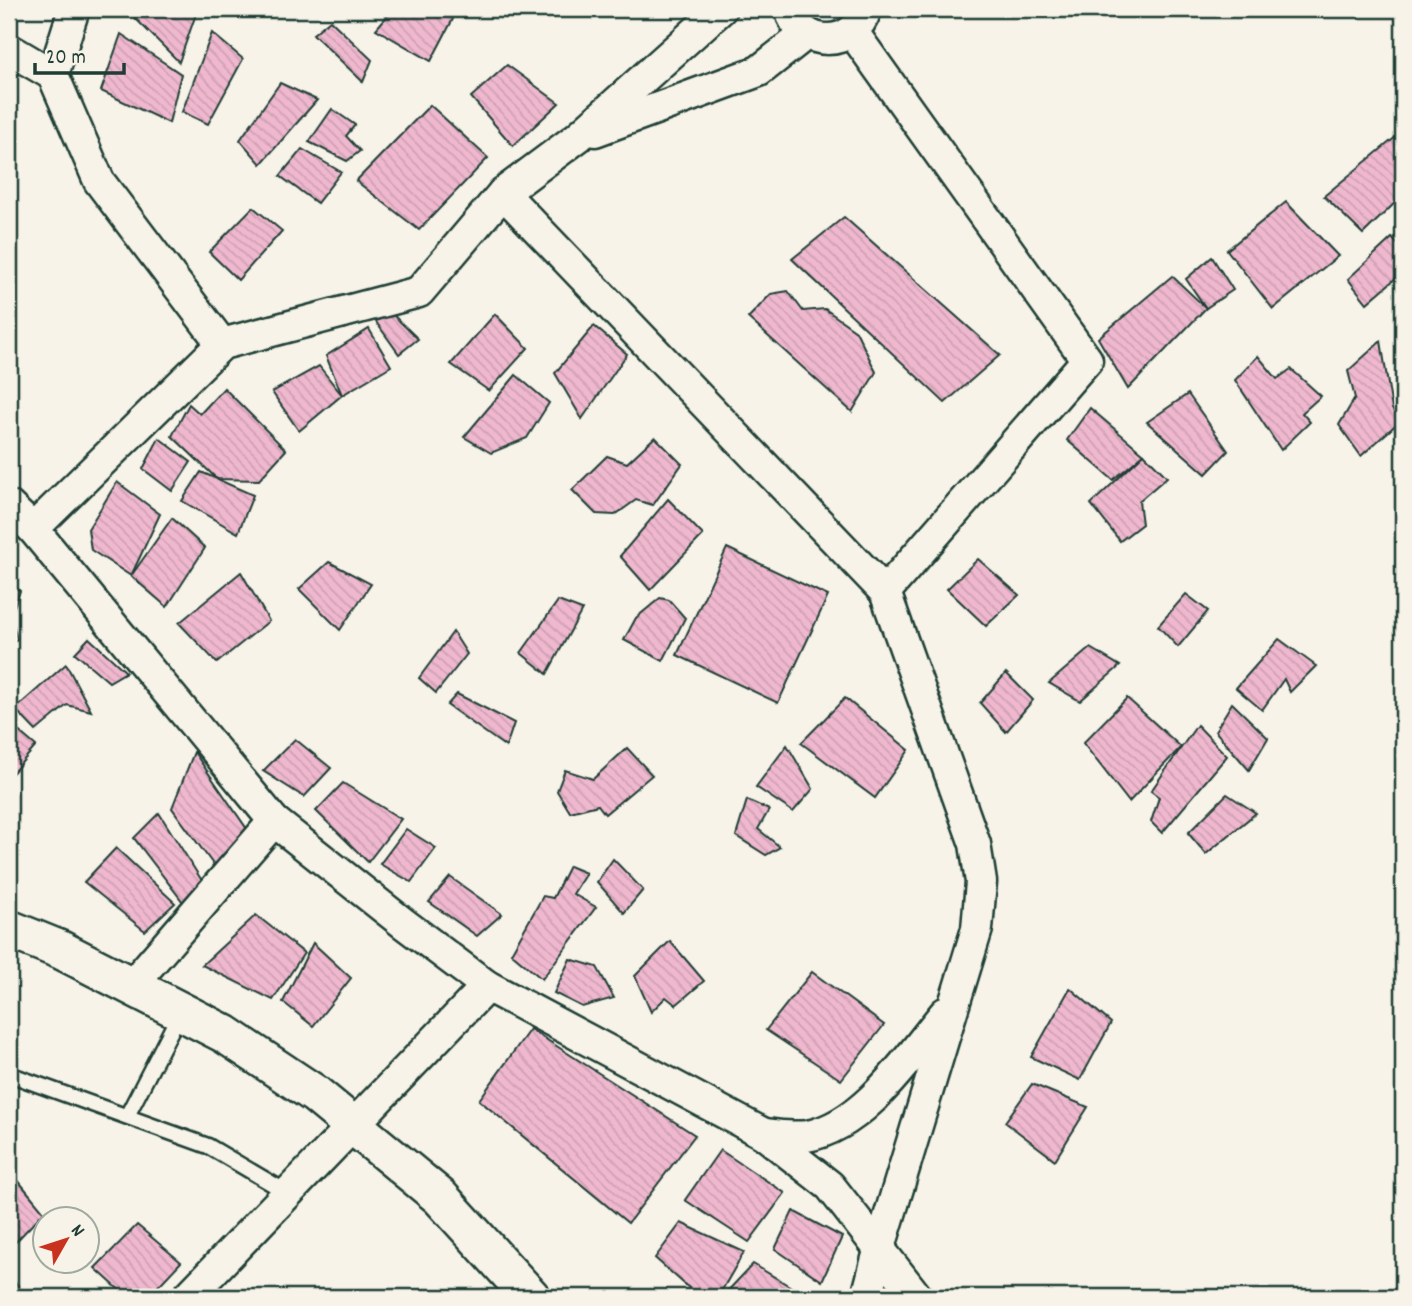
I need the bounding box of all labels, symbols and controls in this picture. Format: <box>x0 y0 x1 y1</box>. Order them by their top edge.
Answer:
scale bar <box>35 32 124 76</box>
text: 20 m <box>46 44 86 74</box>
north arrow <box>32 1204 102 1274</box>
text: N <box>63 1219 90 1244</box>

